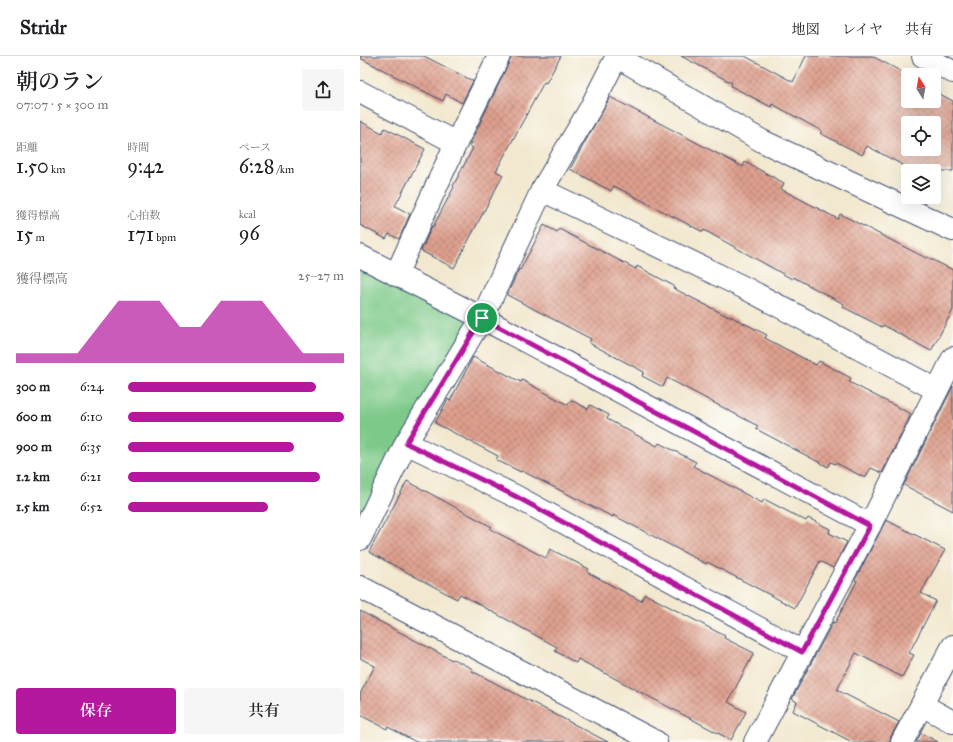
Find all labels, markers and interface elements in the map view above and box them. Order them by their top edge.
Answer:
text: Stridr [20,16,67,39]
text: 地図 [792,21,820,38]
text: レイヤ [842,21,883,38]
text: 共有 [905,21,933,38]
text: 朝のラン [16,68,104,95]
north arrow [901,68,941,108]
map controls [901,68,941,204]
button: share [302,69,344,111]
text: 07:07 · 5 × 300 m [16,97,108,113]
button: locate [901,116,941,156]
text: 距離 [16,141,38,154]
text: 時間 [127,141,149,154]
text: ペース [239,141,271,154]
text: 1.50 [16,154,49,178]
text: 9:42 [127,154,164,178]
text: 6:28 [239,154,274,178]
text: km [49,163,65,176]
text: /km [274,163,294,176]
button: layers [901,164,941,204]
text: kcal [239,208,256,221]
text: 獲得標高 [16,209,60,222]
text: 心拍数 [127,209,160,222]
text: 96 [239,221,260,245]
text: 15 [16,222,33,246]
text: 171 [127,222,154,246]
text: m [33,231,45,244]
text: bpm [154,231,176,244]
text: 25–27 m [298,268,344,284]
text: 獲得標高 [16,271,68,287]
pin [465,301,499,335]
icon: arrive [471,307,493,329]
text: 300 m [16,379,50,395]
text: 6:24 [80,379,104,395]
text: 600 m [16,409,52,425]
text: 6:10 [80,409,103,425]
text: 900 m [16,439,52,455]
text: 6:35 [80,439,101,455]
text: 1.2 km [16,469,50,485]
text: 6:21 [80,469,102,485]
text: 1.5 km [16,499,49,515]
text: 6:52 [80,499,102,515]
button: 保存 [16,688,176,734]
button: 共有 [184,688,344,734]

